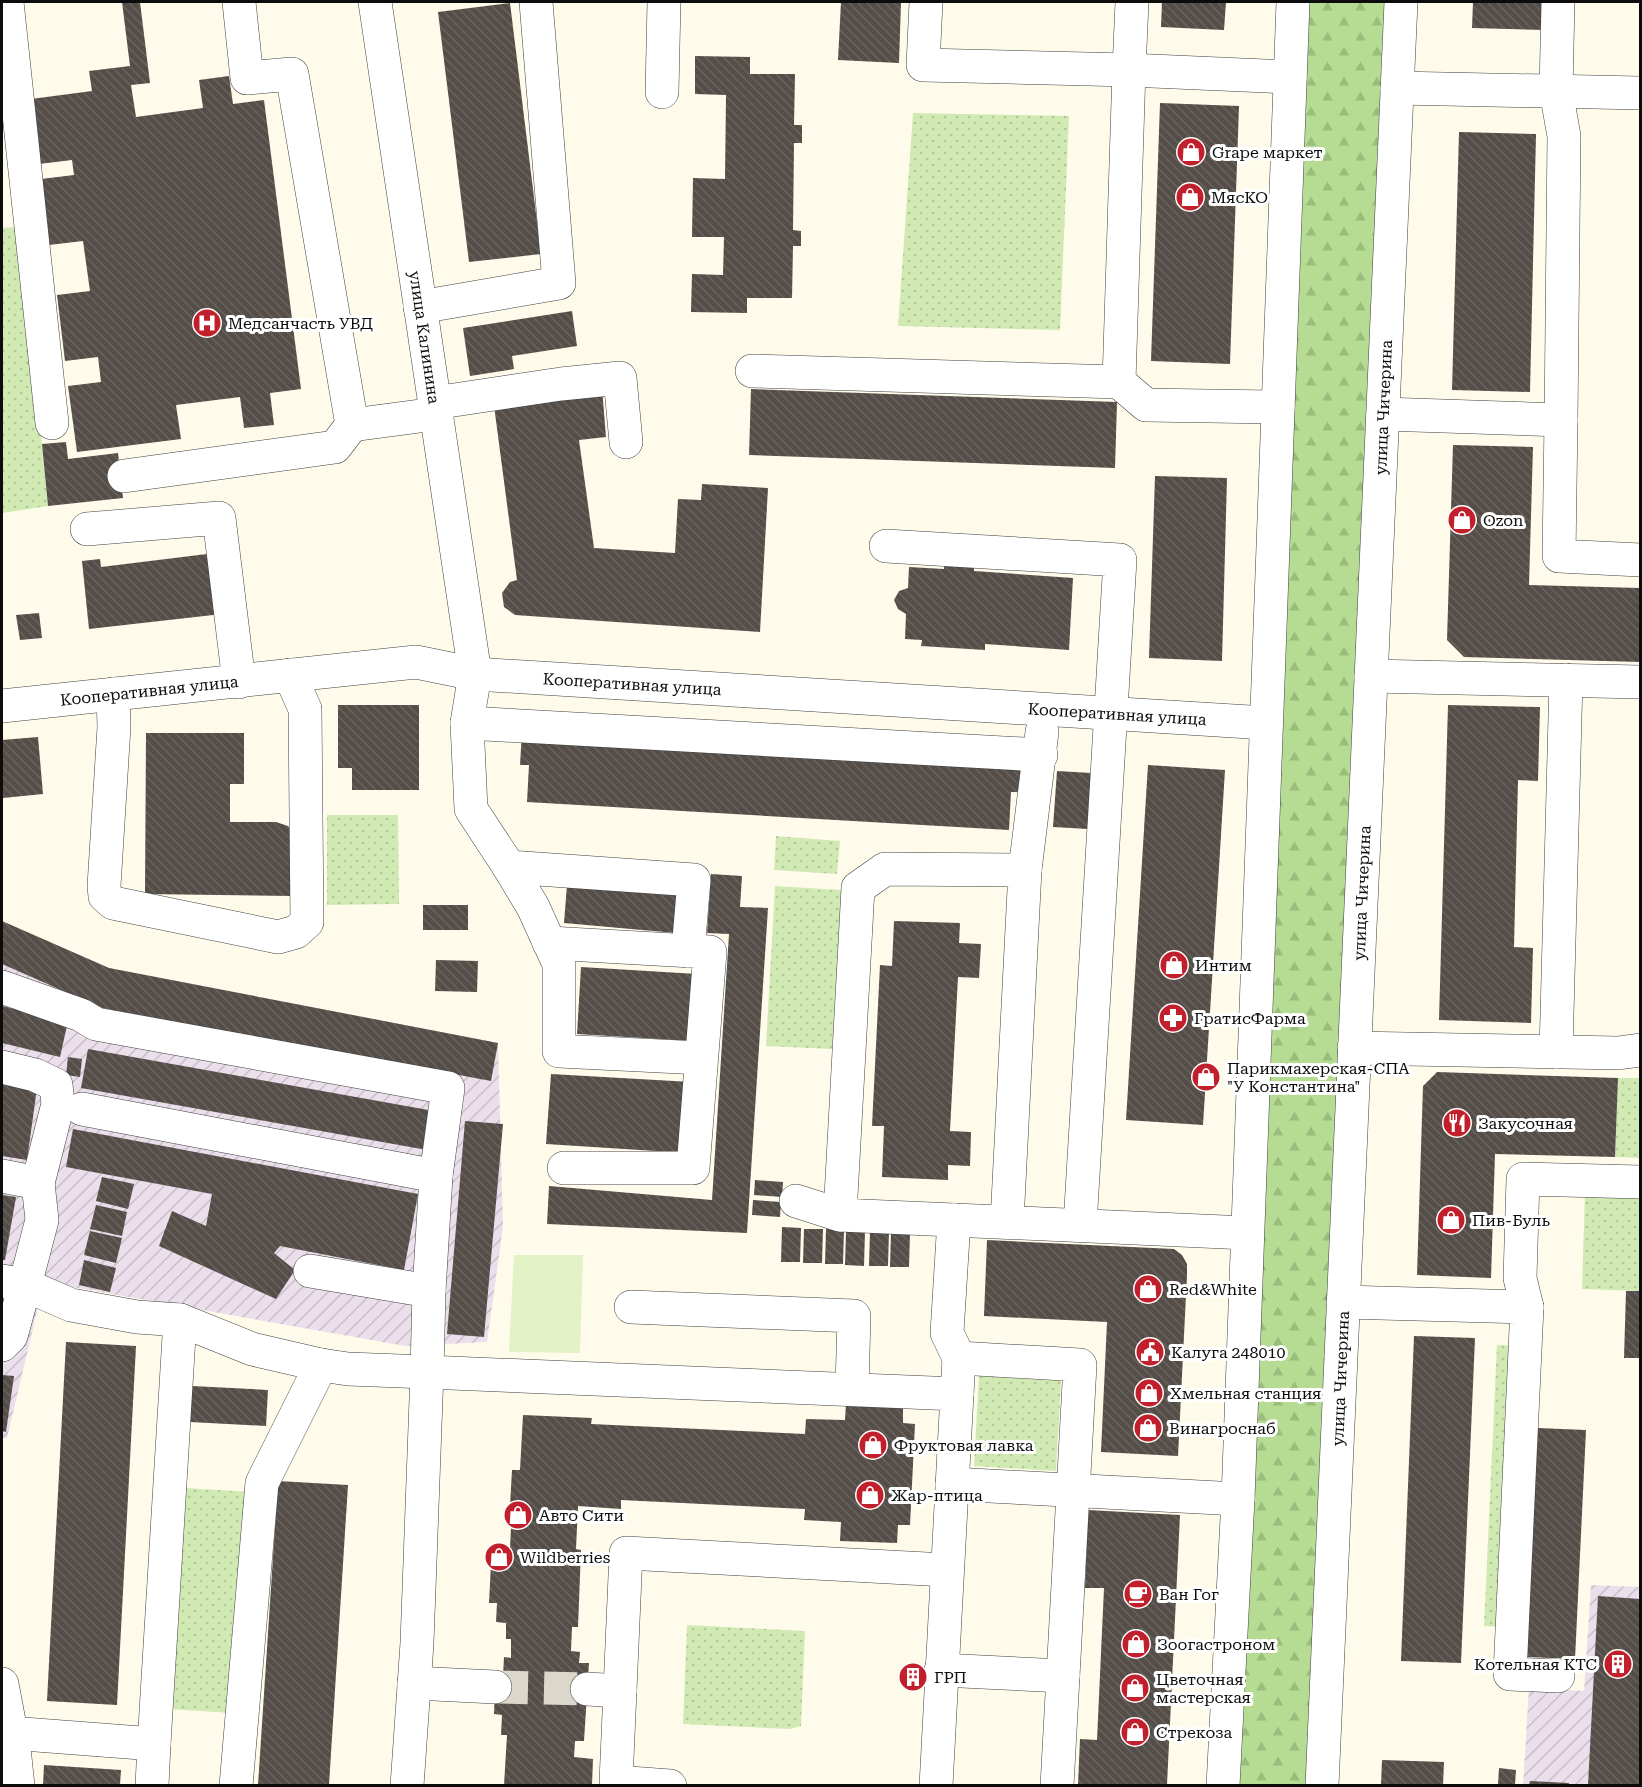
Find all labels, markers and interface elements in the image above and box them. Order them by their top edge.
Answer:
shop icon: Grape маркет [1175,136,1207,168]
place label: Grape маркет [1212,143,1323,162]
shop icon: МясКО [1174,181,1206,213]
place label: МясКО [1211,188,1268,207]
street label: улица Калинина [405,269,444,406]
hospital icon: Медсанчасть УВД [191,307,223,339]
place label: Медсанчасть УВД [228,314,373,333]
street label: улица Чичерина [1371,339,1396,475]
shop icon: Ozon [1446,504,1478,536]
place label: Ozon [1483,511,1523,530]
street label: Кооперативная улица [542,669,722,699]
street label: Кооперативная улица [59,672,240,710]
street label: Кооперативная улица [1027,699,1207,729]
street label: улица Чичерина [1350,825,1375,961]
shop icon: Интим [1158,949,1190,981]
place label: Интим [1195,956,1252,975]
pharmacy icon: ГратисФарма [1157,1002,1189,1034]
place label: ГратисФарма [1194,1009,1306,1028]
place label: Парикмахерская-СПА "У Константина" [1227,1059,1410,1096]
shop icon: Парикмахерская-СПА "У Константина" [1190,1061,1222,1093]
restaurant icon: Закусочная [1441,1107,1473,1139]
place label: Закусочная [1478,1114,1573,1133]
shop icon: Пив-Буль [1435,1204,1467,1236]
place label: Пив-Буль [1472,1211,1551,1230]
shop icon: Red&White [1132,1273,1164,1305]
place label: Red&White [1169,1280,1257,1299]
street label: улица Чичерина [1328,1310,1353,1446]
public building icon: Калуга 248010 [1134,1336,1166,1368]
place label: Калуга 248010 [1171,1343,1285,1362]
shop icon: Хмельная станция [1133,1377,1165,1409]
place label: Хмельная станция [1170,1384,1322,1403]
shop icon: Винагроснаб [1132,1412,1164,1444]
place label: Винагроснаб [1169,1419,1276,1438]
shop icon: Фруктовая лавка [857,1429,889,1461]
place label: Фруктовая лавка [894,1436,1034,1455]
shop icon: Жар-птица [854,1479,886,1511]
place label: Жар-птица [891,1486,983,1505]
shop icon: Авто Сити [502,1499,534,1531]
place label: Авто Сити [539,1506,624,1525]
shop icon: Wildberries [483,1541,515,1573]
place label: Wildberries [520,1548,611,1567]
cafe icon: Ван Гог [1122,1578,1154,1610]
place label: Ван Гог [1159,1585,1219,1604]
shop icon: Зоогастроном [1120,1628,1152,1660]
place label: Зоогастроном [1157,1635,1275,1654]
building icon: Котельная КТС [1602,1648,1634,1680]
place label: Котельная КТС [1474,1655,1597,1674]
building icon: ГРП [897,1661,929,1693]
place label: ГРП [934,1668,967,1687]
place label: Цветочная мастерская [1156,1670,1251,1707]
shop icon: Цветочная мастерская [1119,1672,1151,1704]
shop icon: Стрекоза [1119,1716,1151,1748]
place label: Стрекоза [1156,1723,1232,1742]

